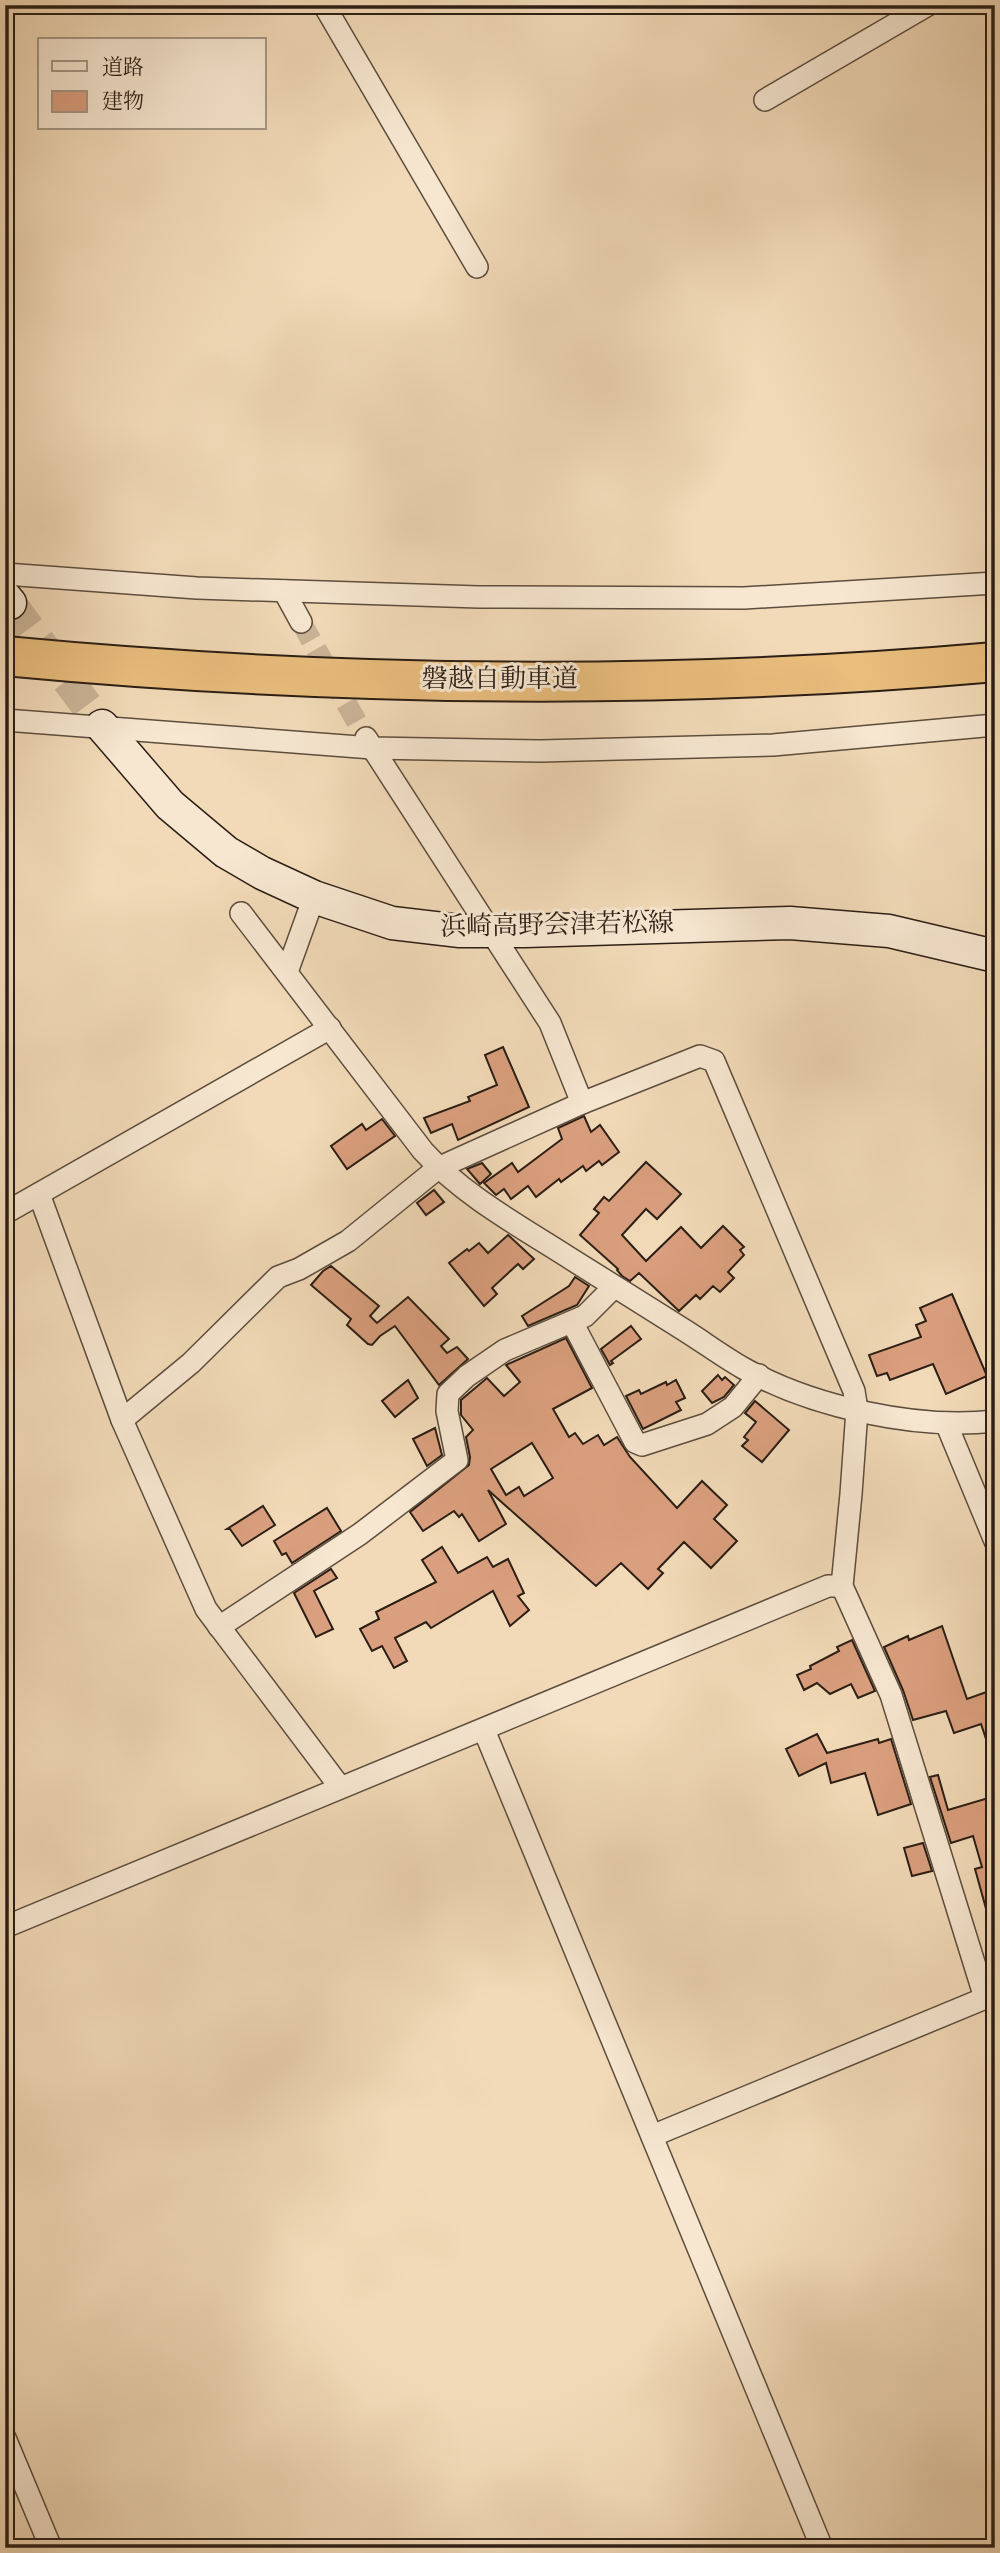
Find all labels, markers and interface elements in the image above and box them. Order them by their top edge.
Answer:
legend [38,38,266,130]
text: 道路 [102,54,144,83]
text: 建物 [102,88,144,117]
street label: 磐越自動車道 [422,662,578,698]
street label: 浜崎高野会津若松線 [440,906,674,946]

